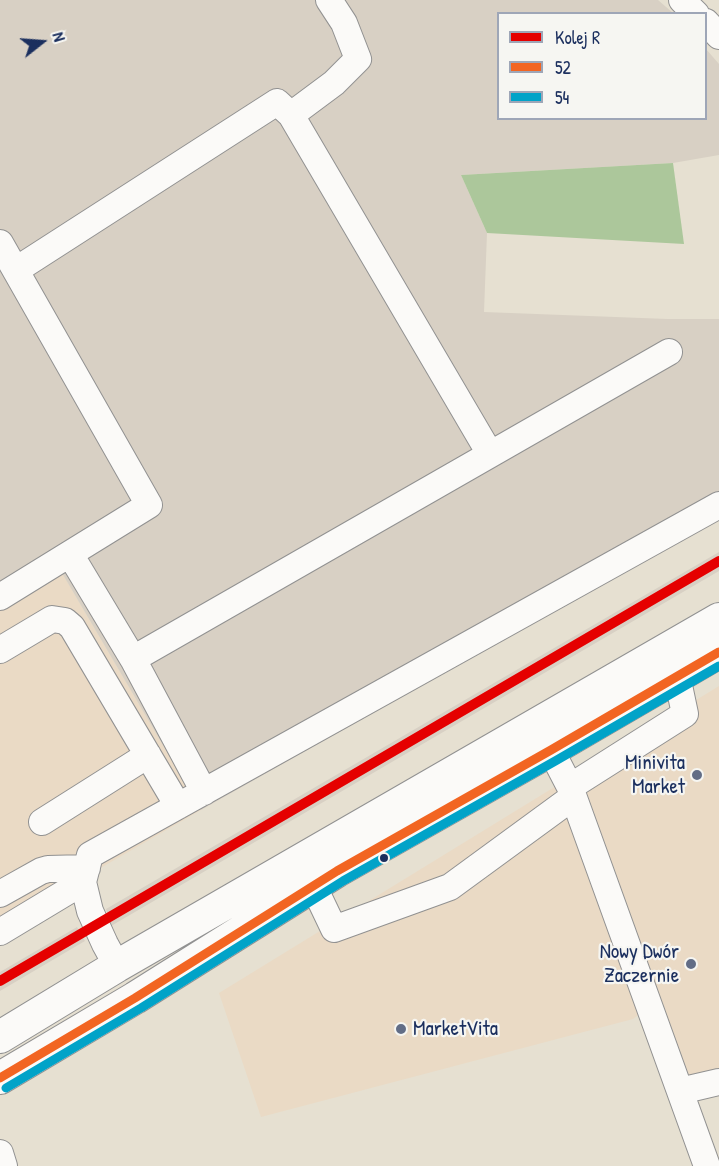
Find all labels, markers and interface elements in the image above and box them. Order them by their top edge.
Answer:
north arrow [12,12,72,72]
legend [497,12,707,120]
text: Kolej R [555,25,600,50]
text: N [47,29,71,44]
text: 52 [555,55,571,80]
text: 54 [555,85,569,110]
place label: Minivita Market [625,750,685,800]
marker: Minivita Market [690,768,704,782]
unlabelled marker [378,852,390,864]
place label: Nowy Dwór Zaczernie [600,939,679,989]
marker: Nowy Dwór Zaczernie [684,957,698,971]
place label: MarketVita [413,1016,498,1042]
marker: MarketVita [394,1022,408,1036]

